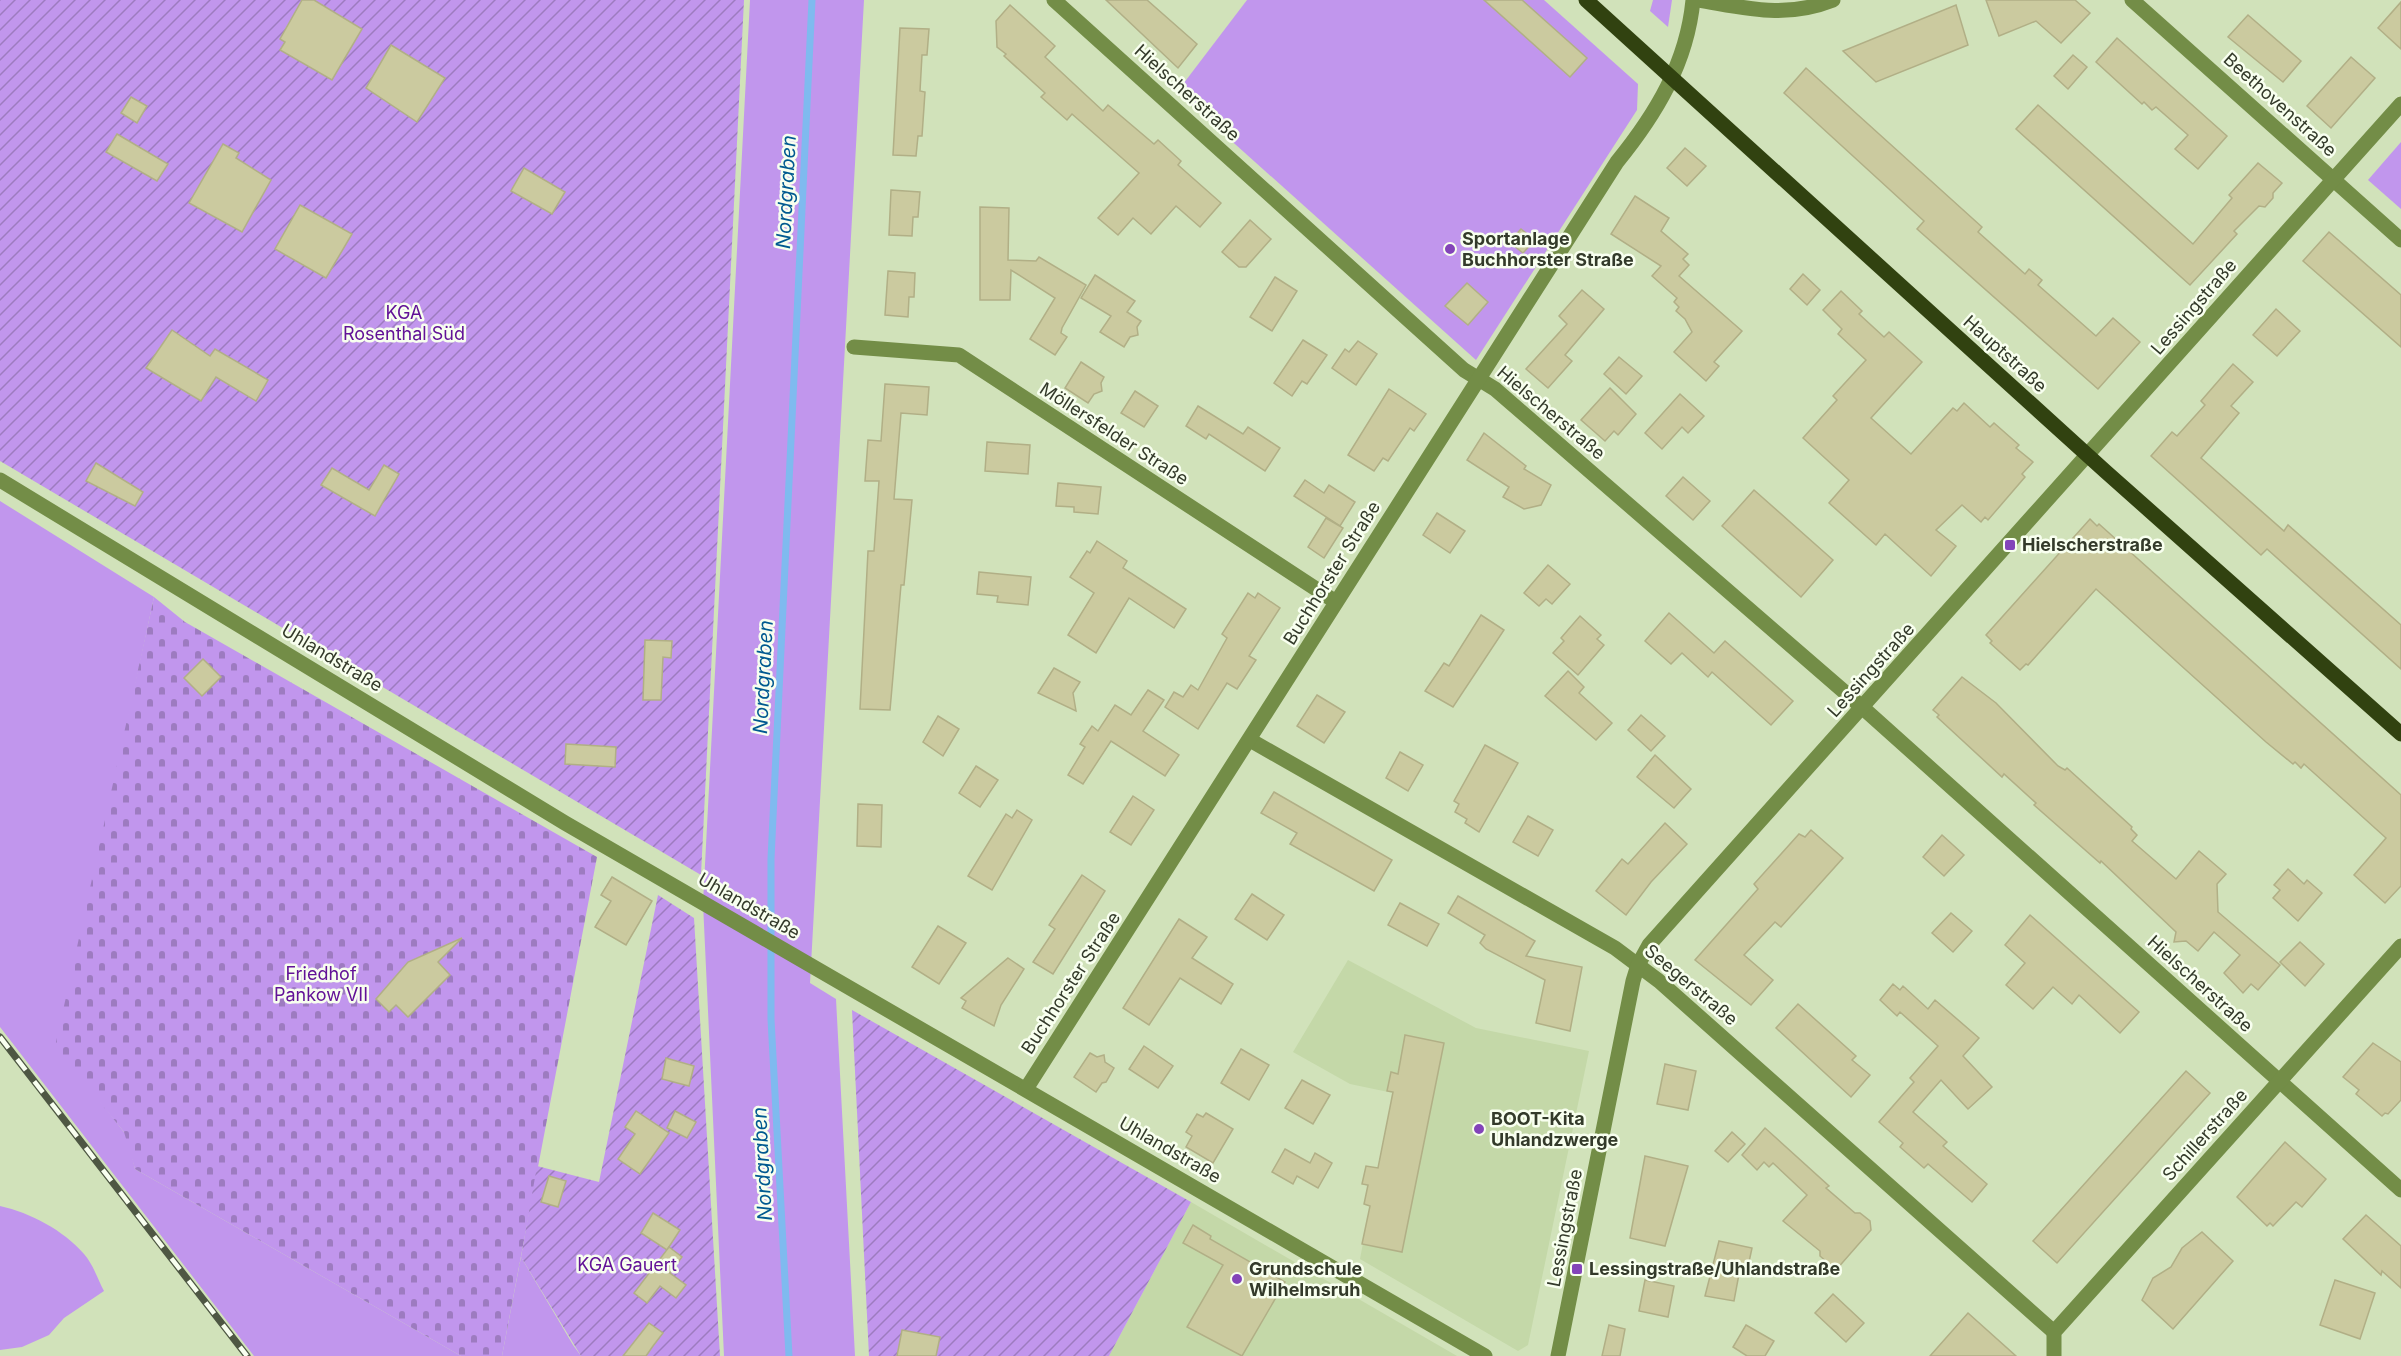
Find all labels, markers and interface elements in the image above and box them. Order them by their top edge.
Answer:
street label: Hielscherstraße [1130,40,1244,145]
street label: Beethovenstraße [2220,48,2341,161]
water label: Nordgraben [771,135,801,249]
place label: Sportanlage Buchhorster Straße [1462,228,1634,270]
marker: Sportanlage Buchhorster Straße [1443,242,1457,256]
street label: Lessingstraße [2146,255,2241,359]
park label: KGA Rosenthal Süd [343,302,465,344]
street label: Hauptstraße [1959,311,2051,396]
street label: Hielscherstraße [1493,361,1609,464]
street label: Möllersfelder Straße [1036,378,1192,489]
street label: Buchhorster Straße [1279,497,1384,648]
place label: Hielscherstraße [2022,534,2163,555]
marker: Hielscherstraße [2003,538,2017,552]
street label: Lessingstraße [1823,618,1918,721]
street label: Uhlandstraße [278,619,387,696]
water label: Nordgraben [748,620,778,734]
street label: Uhlandstraße [695,868,804,943]
street label: Buchhorster Straße [1017,908,1124,1058]
street label: Hielscherstraße [2143,931,2257,1036]
street label: Seegerstraße [1641,940,1742,1030]
park label: Friedhof Pankow VII [274,963,368,1005]
street label: Schillerstraße [2158,1084,2251,1185]
water label: Nordgraben [747,1107,777,1221]
place label: BOOT-Kita Uhlandzwerge [1491,1108,1619,1150]
street label: Uhlandstraße [1116,1112,1225,1187]
marker: BOOT-Kita Uhlandzwerge [1472,1122,1486,1136]
street label: Lessingstraße [1543,1167,1586,1289]
park label: KGA Gauert [577,1254,677,1275]
place label: Grundschule Wilhelmsruh [1249,1258,1363,1300]
place label: Lessingstraße/Uhlandstraße [1589,1258,1841,1279]
marker: Lessingstraße/Uhlandstraße [1570,1262,1584,1276]
marker: Grundschule Wilhelmsruh [1230,1272,1244,1286]

